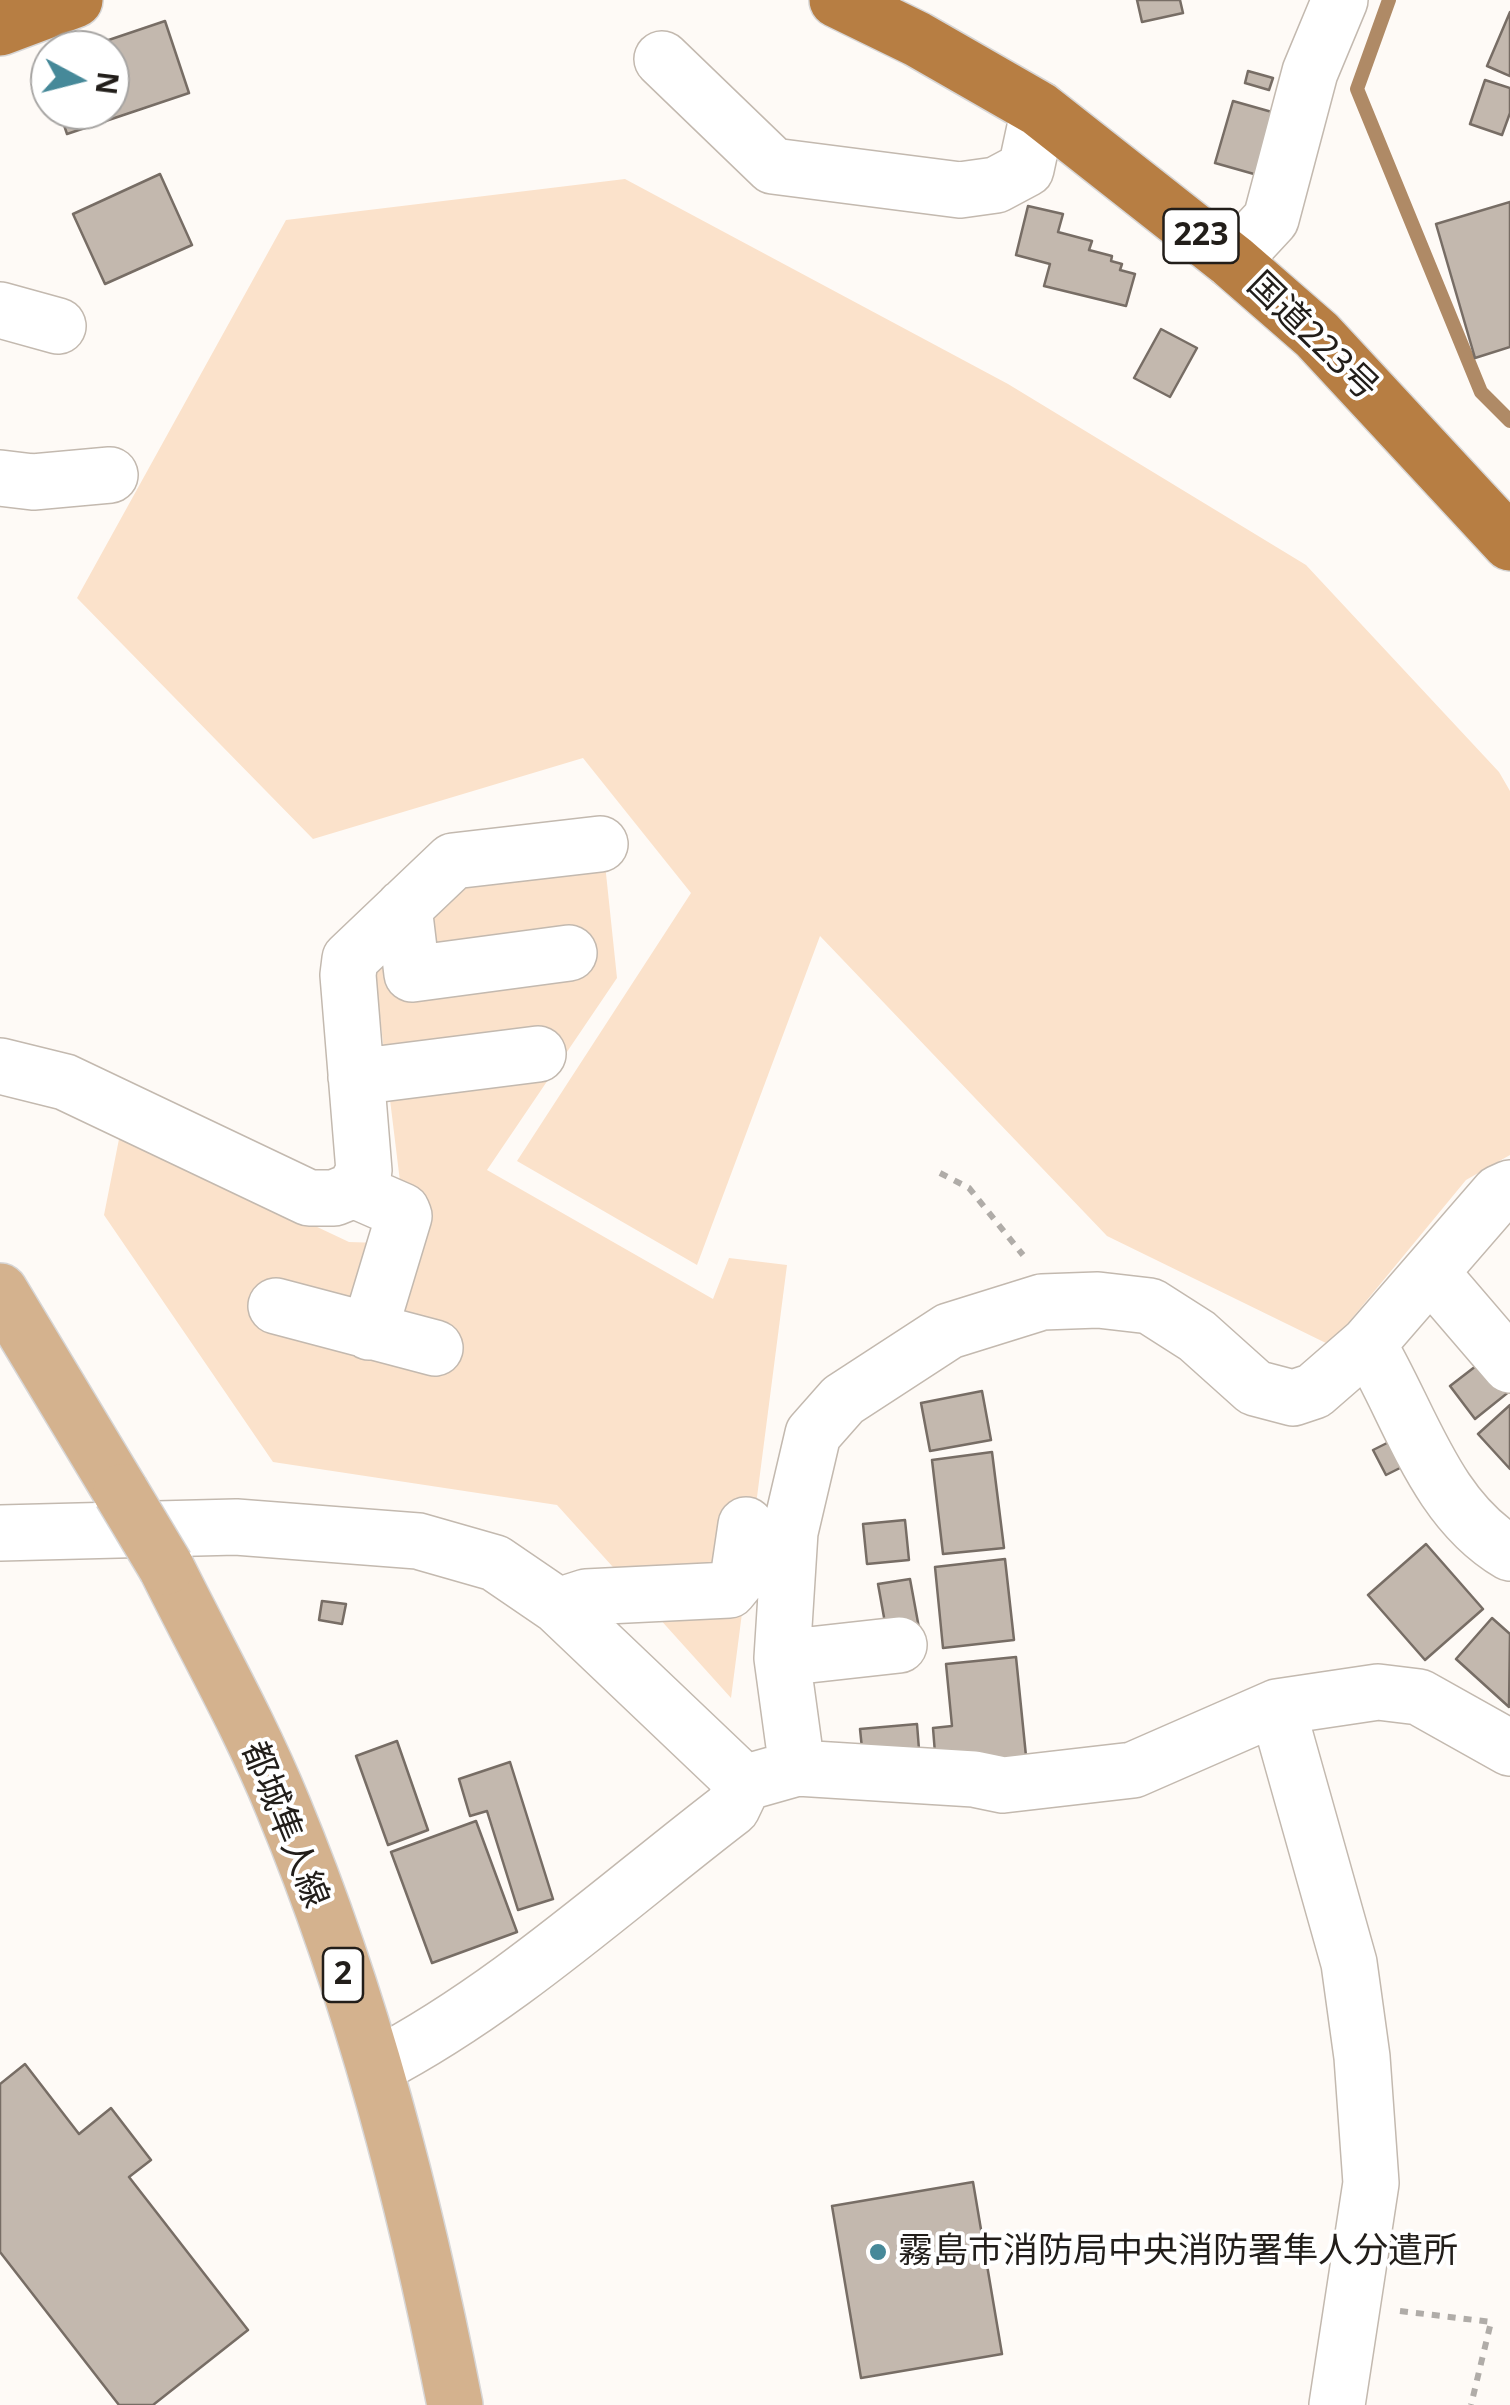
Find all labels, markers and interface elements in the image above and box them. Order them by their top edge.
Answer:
north arrow [30,30,130,130]
text: N [88,70,128,97]
road number: 223 [1164,209,1238,263]
street label: 国道223号 [1238,265,1386,409]
street label: 都城隼人線 [232,1736,336,1914]
road number: 2 [323,1948,363,2002]
place label: 霧島市消防局中央消防署隼人分遣所 [898,2231,1458,2273]
marker: 霧島市消防局中央消防署隼人分遣所 [867,2241,889,2263]

